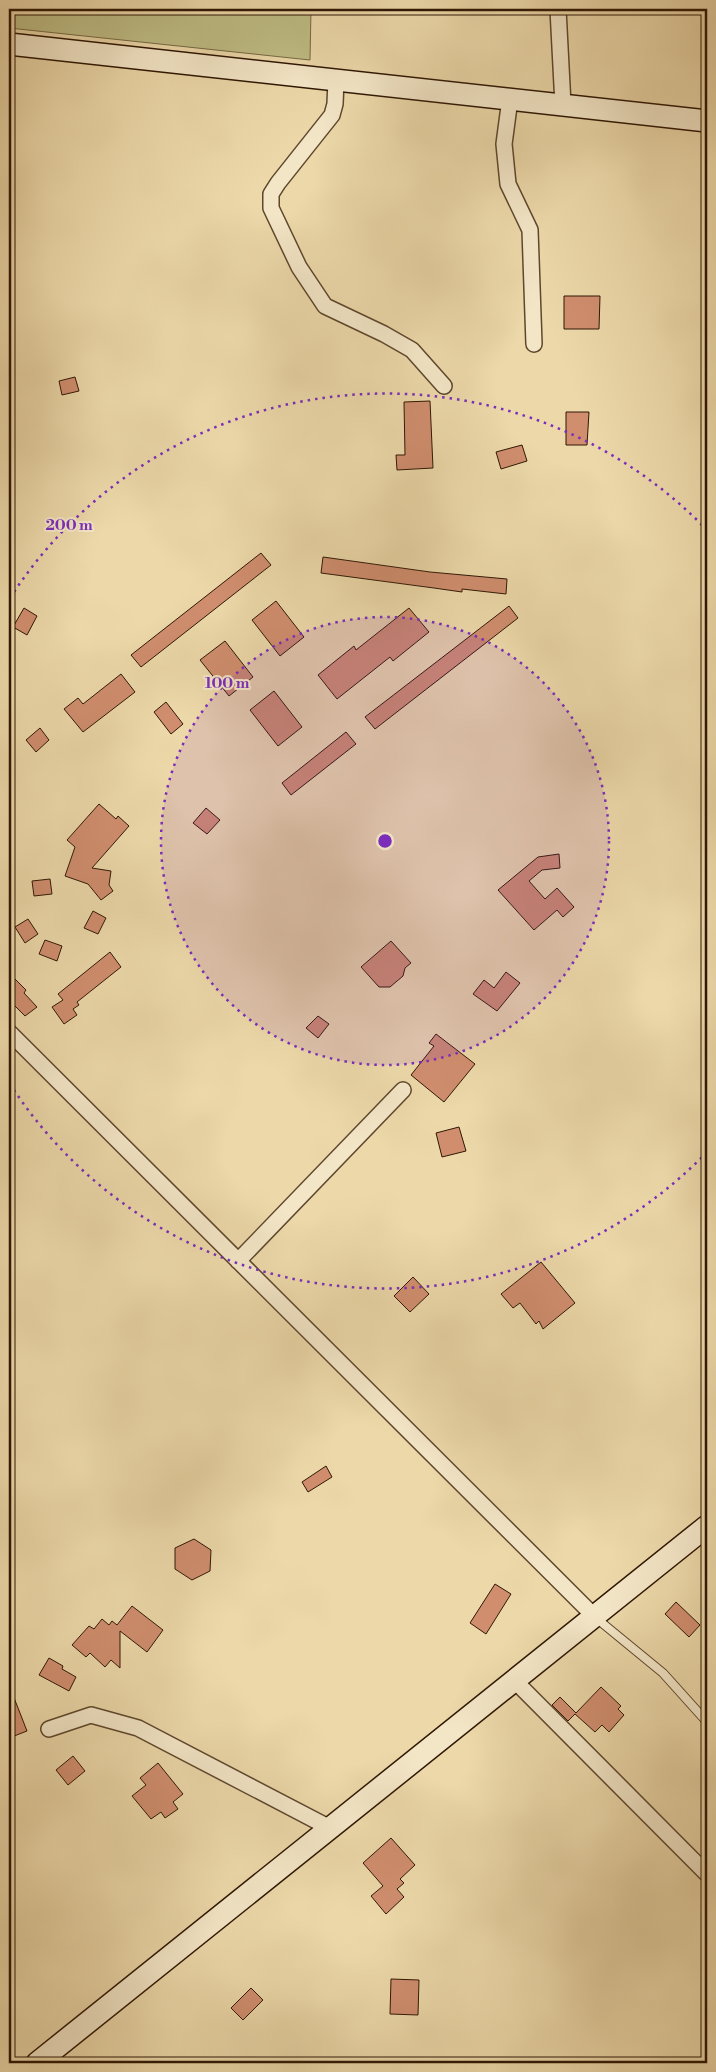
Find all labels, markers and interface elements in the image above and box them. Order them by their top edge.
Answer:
text: 200 m [45,516,93,535]
text: 100 m [205,674,250,693]
centre of rings [376,832,394,850]

